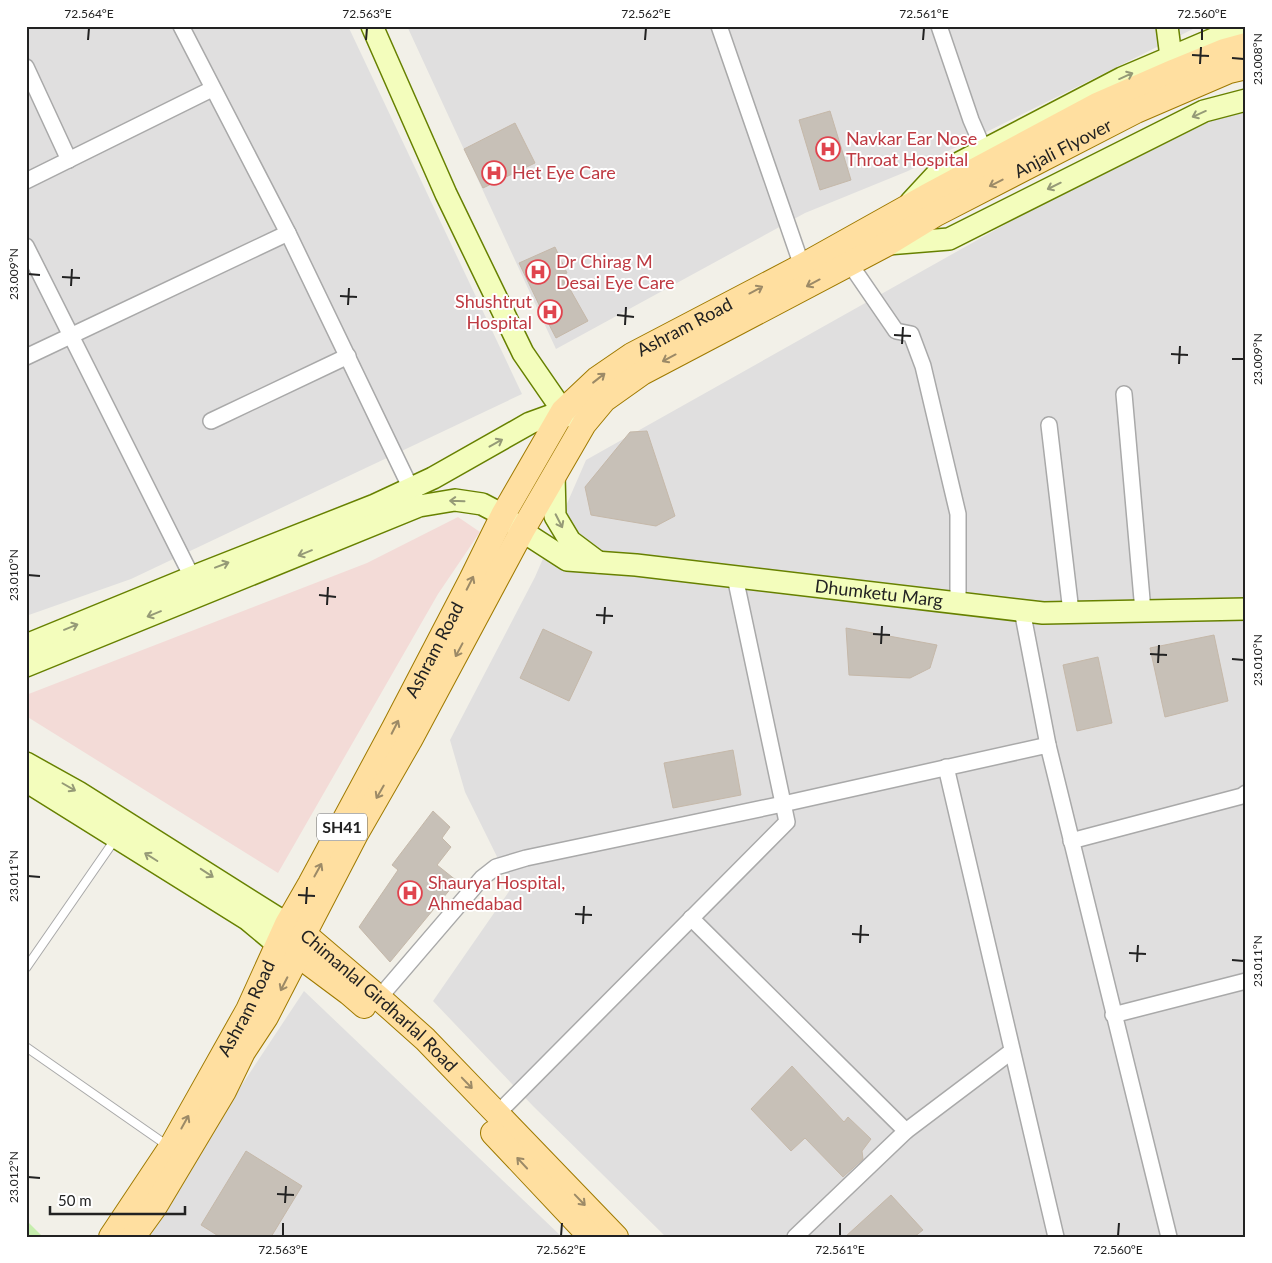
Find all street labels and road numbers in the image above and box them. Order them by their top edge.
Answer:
street label: Anjali Flyover [1010,113,1116,182]
street label: Ashram Road [633,292,736,361]
street label: Dhumketu Marg [814,574,944,611]
street label: Ashram Road [400,598,468,701]
road number: SH41 [317,814,367,840]
street label: Chimanlal Girdharlal Road [296,924,463,1076]
street label: Ashram Road [212,957,279,1060]

